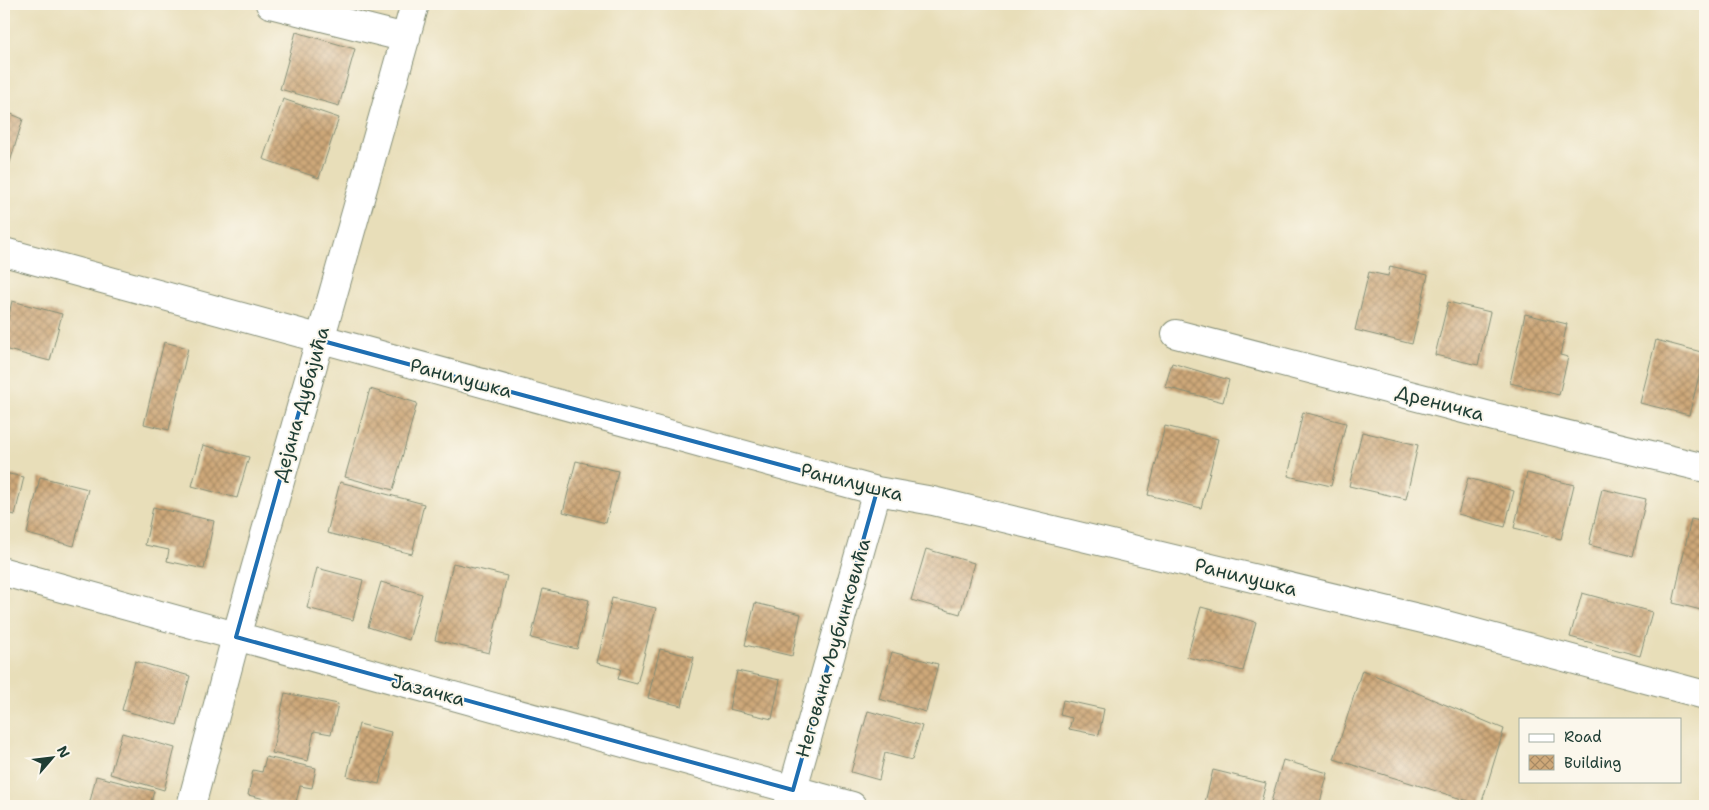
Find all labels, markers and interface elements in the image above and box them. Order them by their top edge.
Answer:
street label: Дејана Дубајића [267,324,335,484]
street label: Ранилушка [407,352,515,404]
street label: Дреничка [1393,379,1487,427]
street label: Ранилушка [798,457,906,507]
street label: Негована Љубинковића [790,535,876,761]
street label: Ранилушка [1192,552,1300,602]
street label: Јазачка [388,668,468,712]
legend [1519,718,1682,782]
text: Road [1564,727,1602,747]
north arrow [28,732,78,782]
text: N [53,743,74,761]
text: Building [1564,753,1621,773]

